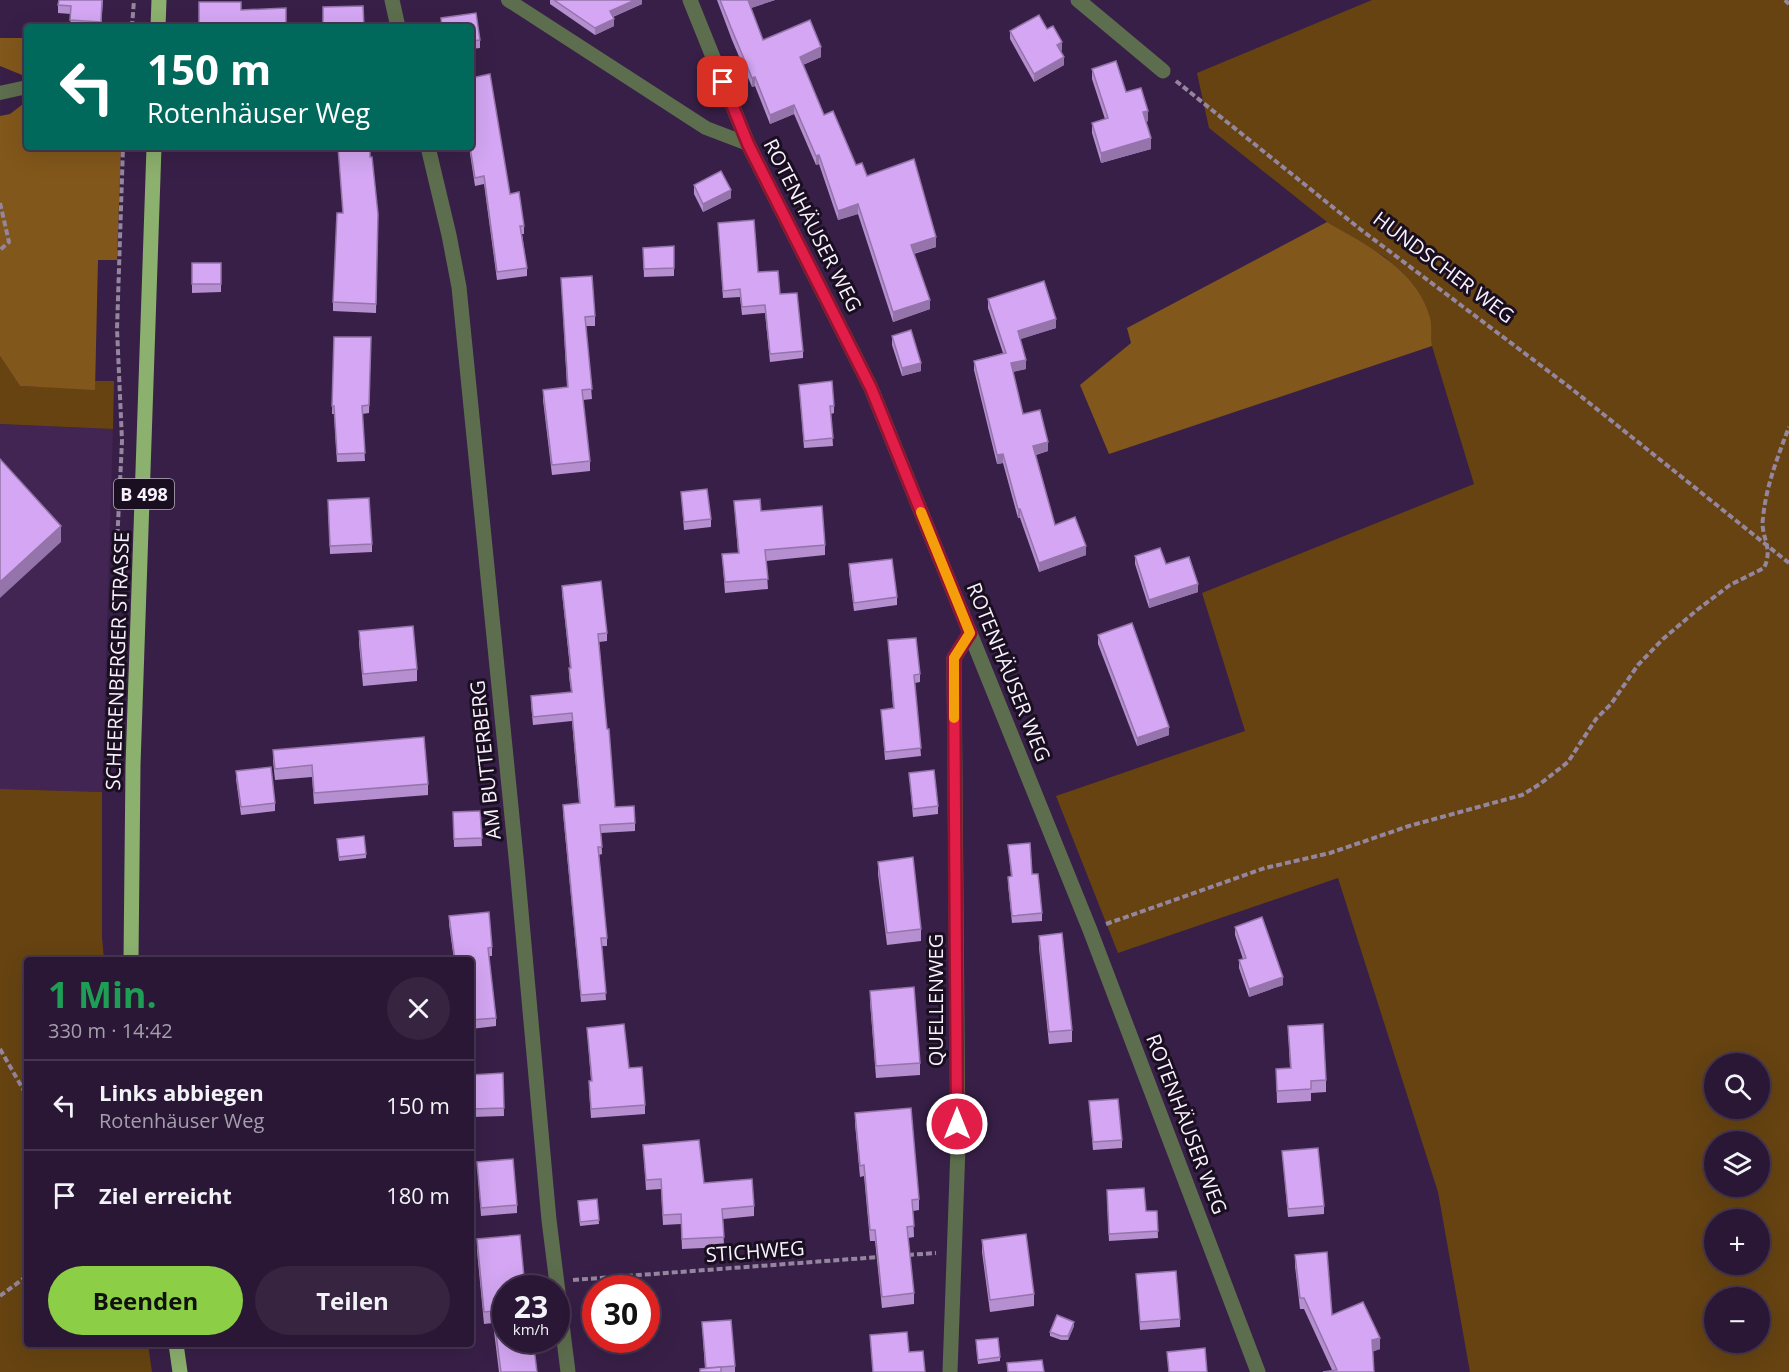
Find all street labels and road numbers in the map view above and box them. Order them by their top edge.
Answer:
street label: ROTENHÄUSER WEG [758,134,868,316]
street label: HUNDSCHER WEG [1368,205,1520,329]
road number: B 498 [114,479,174,509]
street label: SCHEERENBERGER STRASSE [99,531,135,791]
street label: ROTENHÄUSER WEG [961,578,1057,766]
street label: AM BUTTERBERG [463,679,507,841]
street label: QUELLENWEG [922,934,949,1066]
street label: ROTENHÄUSER WEG [1140,1030,1234,1218]
street label: STICHWEG [705,1234,805,1268]

